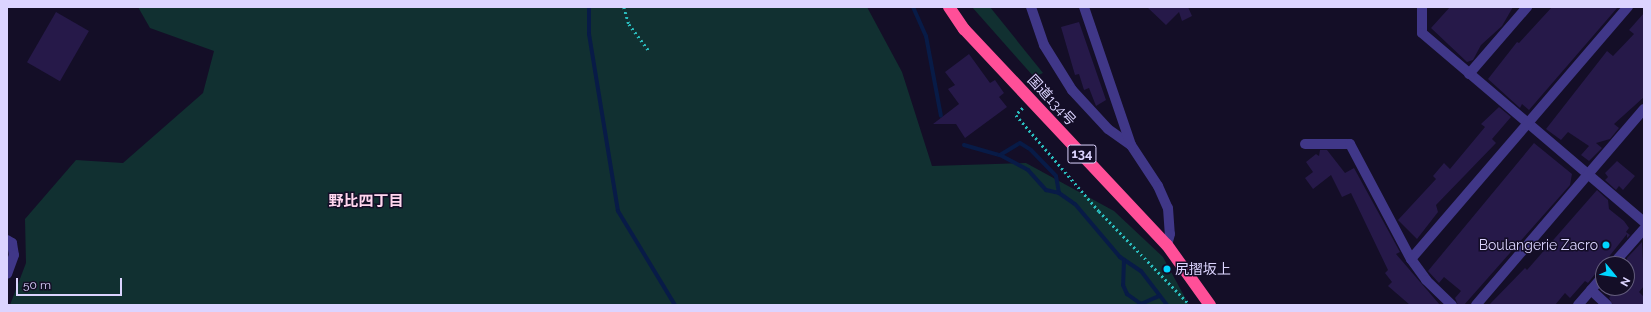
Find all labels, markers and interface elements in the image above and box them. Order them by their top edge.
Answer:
street label: 国道134号 [1024,71,1080,129]
road number: 134 [1067,143,1097,165]
district label: 野比四丁目 [329,193,403,211]
place label: Boulangerie Zacro [1479,237,1598,253]
marker: Boulangerie Zacro [1601,240,1611,250]
north arrow [1595,256,1635,296]
place label: 尻摺坂上 [1175,261,1231,277]
marker: 尻摺坂上 [1162,264,1172,274]
scale bar [18,270,124,296]
text: N [1617,275,1633,288]
text: 50 m [23,278,51,292]

